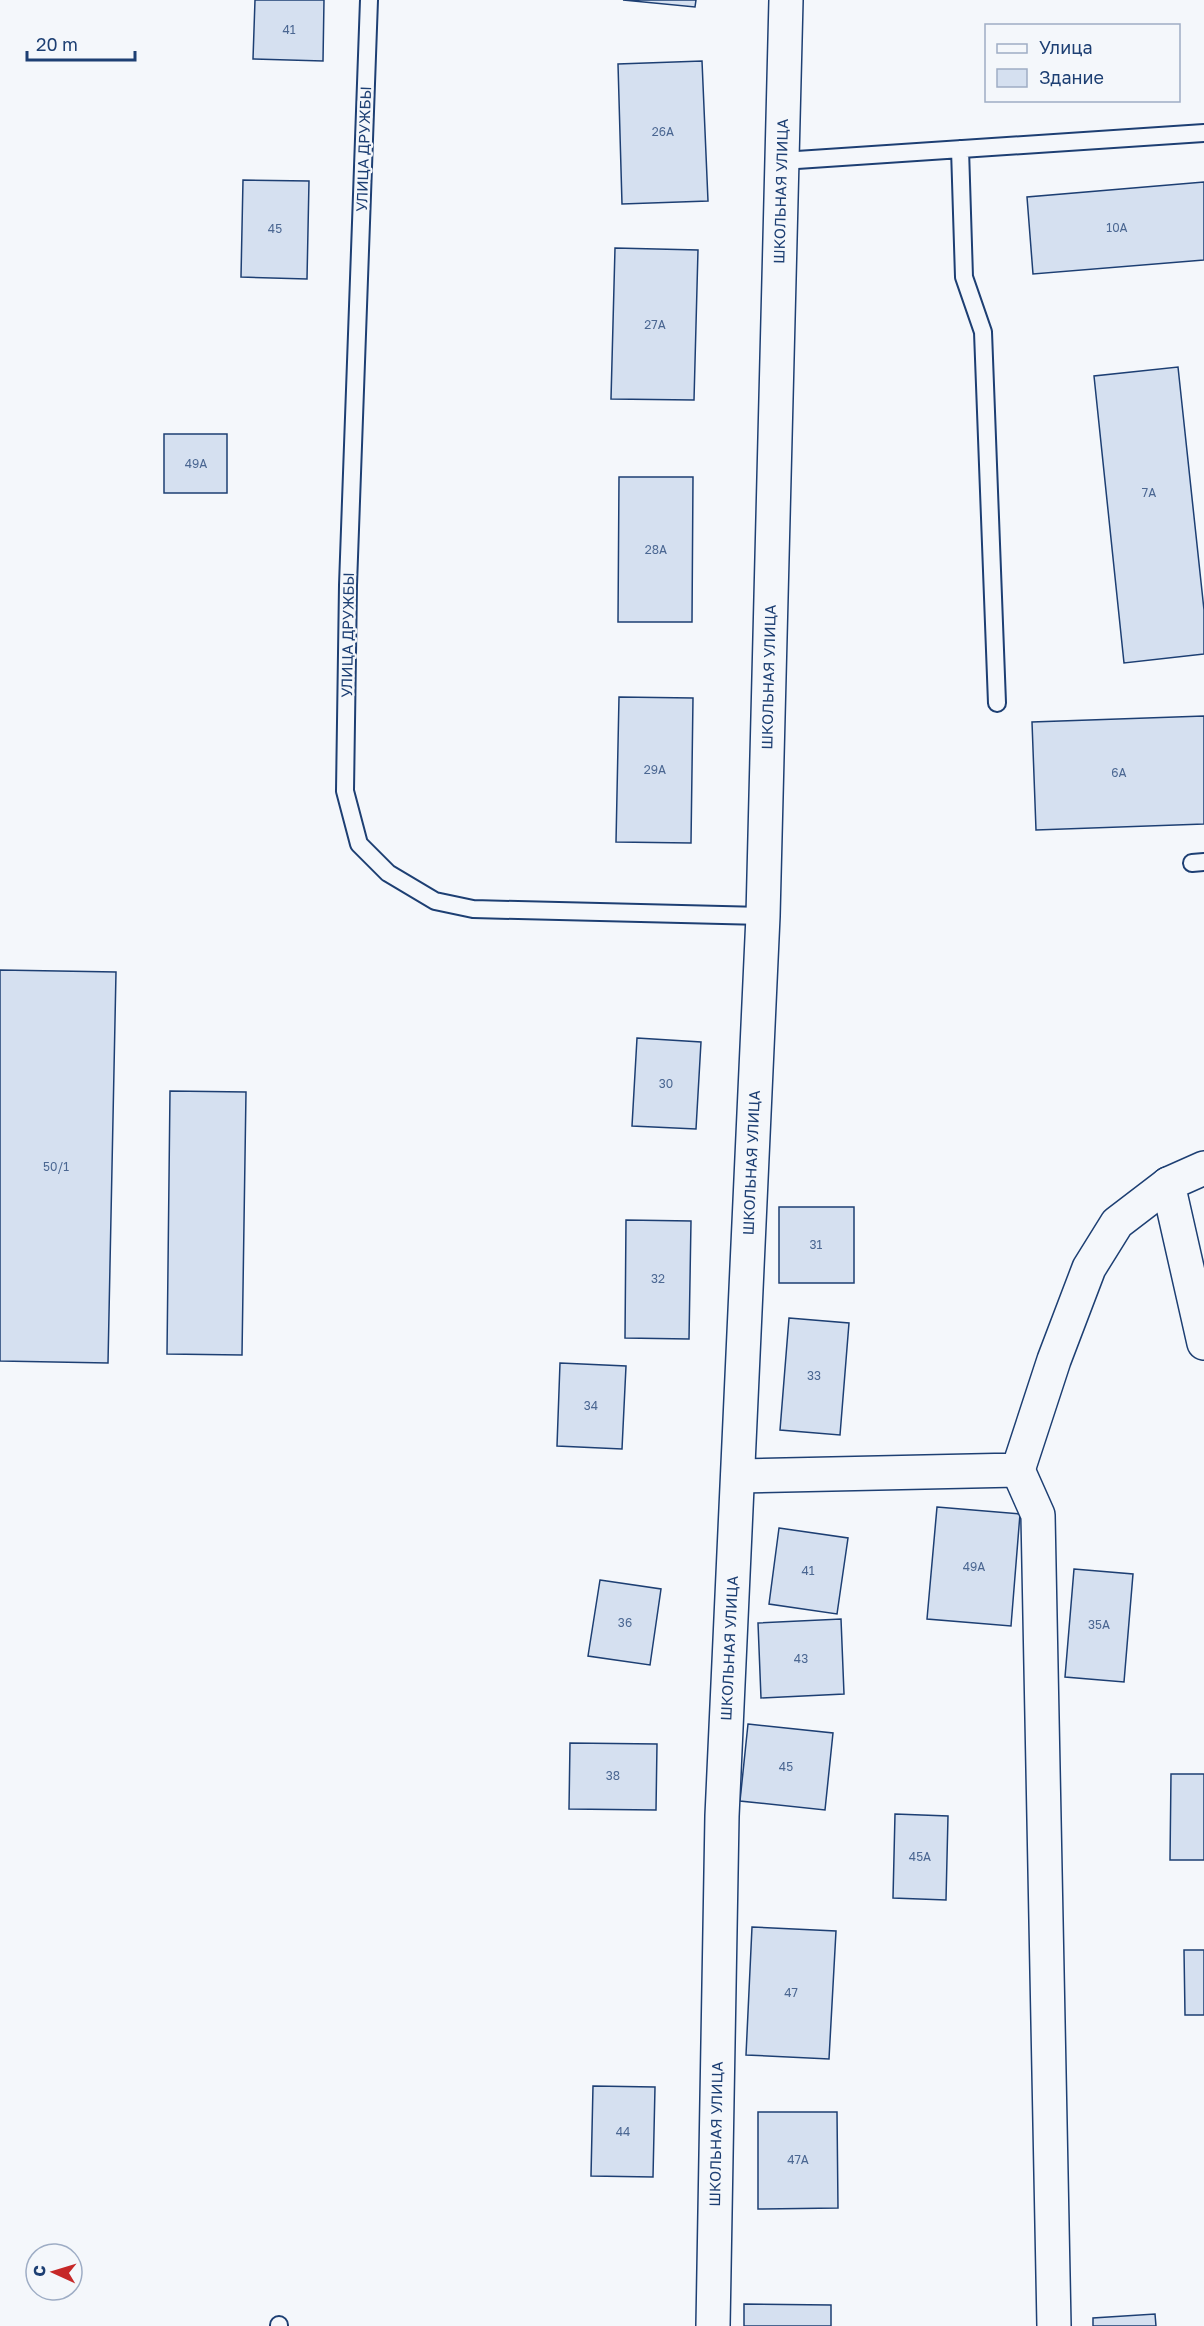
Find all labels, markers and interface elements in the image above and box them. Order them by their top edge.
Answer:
house number: 41 [282,22,296,37]
scale bar [27,24,135,62]
legend [985,24,1180,102]
text: 20 m [36,33,78,55]
text: Улица [1039,36,1093,58]
text: Здание [1039,66,1104,88]
street label: УЛИЦА ДРУЖБЫ [352,86,374,212]
street label: ШКОЛЬНАЯ УЛИЦА [769,118,791,264]
house number: 26А [652,124,674,139]
house number: 10А [1106,220,1128,235]
house number: 45 [268,221,282,236]
house number: 27А [644,317,666,332]
house number: 49А [185,456,207,471]
house number: 7А [1142,485,1156,500]
house number: 28А [645,542,667,557]
street label: УЛИЦА ДРУЖБЫ [337,572,357,698]
street label: ШКОЛЬНАЯ УЛИЦА [757,604,779,750]
house number: 29А [644,762,666,777]
house number: 6А [1111,765,1127,780]
house number: 30 [659,1076,673,1091]
street label: ШКОЛЬНАЯ УЛИЦА [738,1090,763,1236]
house number: 50/1 [43,1159,69,1174]
house number: 31 [810,1237,823,1252]
house number: 32 [651,1271,665,1286]
house number: 33 [807,1368,821,1383]
house number: 34 [584,1398,598,1413]
house number: 49А [963,1559,985,1574]
house number: 41 [801,1563,815,1578]
street label: ШКОЛЬНАЯ УЛИЦА [716,1575,741,1721]
house number: 36 [618,1615,632,1630]
house number: 35А [1088,1617,1110,1632]
house number: 43 [794,1651,808,1666]
house number: 45 [779,1759,793,1774]
house number: 38 [606,1768,620,1783]
house number: 45А [909,1849,931,1864]
house number: 47 [784,1985,798,2000]
street label: ШКОЛЬНАЯ УЛИЦА [705,2061,726,2207]
house number: 44 [616,2124,630,2139]
house number: 47А [787,2152,809,2167]
north arrow [24,2242,84,2302]
text: С [29,2265,49,2277]

